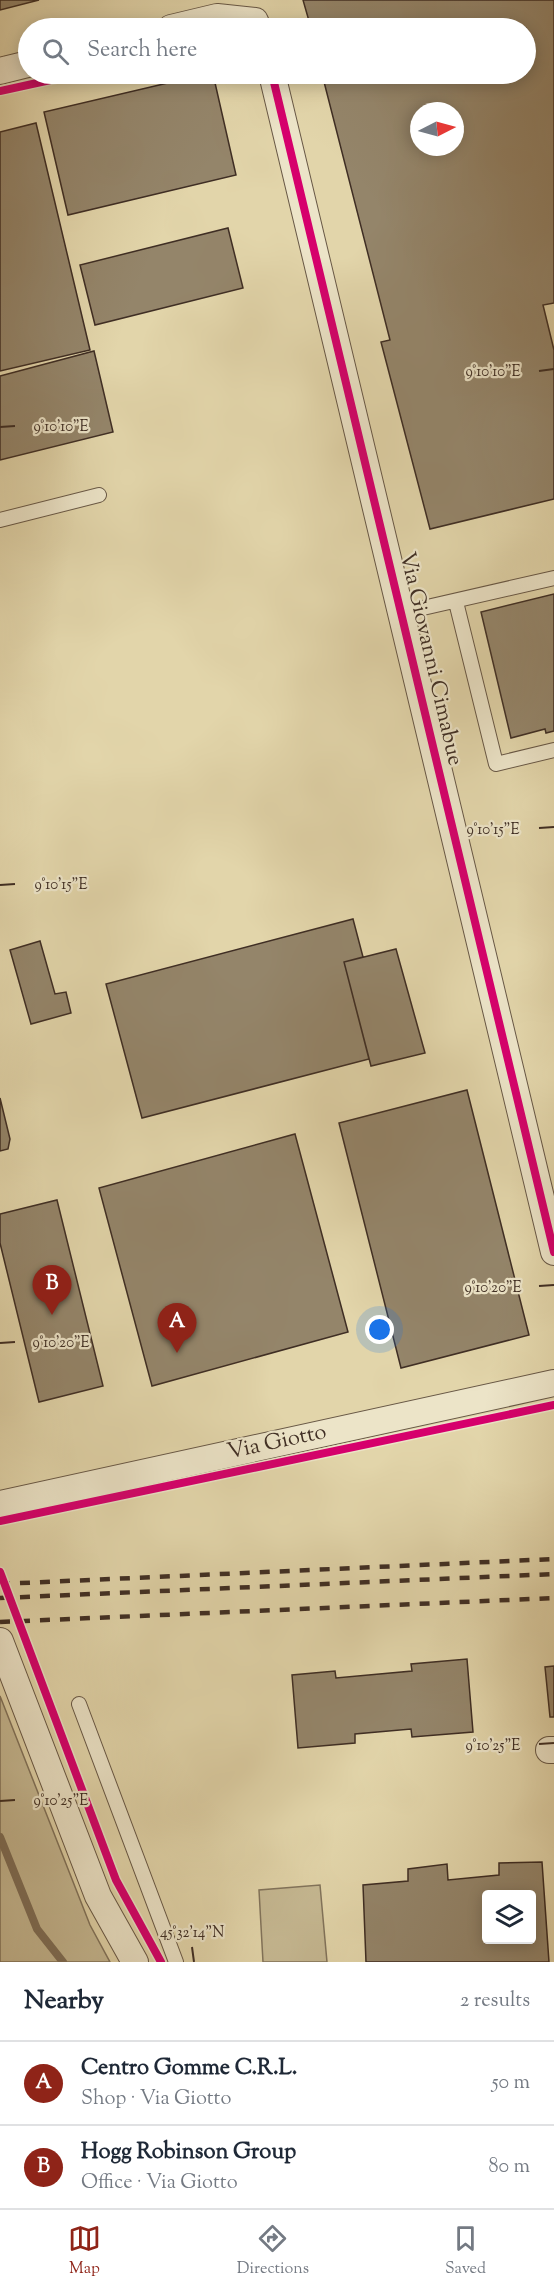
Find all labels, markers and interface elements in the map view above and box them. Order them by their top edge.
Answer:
search box [18,18,536,84]
icon: search [39,35,72,68]
text: Search here [87,35,197,67]
north arrow [410,102,464,156]
text: 9°10'10"E [465,362,521,383]
text: 9°10'10"E [33,417,89,438]
street label: Via Giovanni Cimabue [390,549,470,769]
text: 9°10'15"E [466,820,520,841]
text: 9°10'15"E [34,875,88,896]
pin: B [32,1266,72,1315]
text: 9°10'20"E [464,1278,522,1299]
pin: A [158,1304,196,1353]
your location [365,1315,394,1344]
text: 9°10'20"E [32,1333,90,1354]
street label: Via Giotto [224,1417,330,1469]
text: 9°10'25"E [466,1736,520,1757]
text: 9°10'25"E [34,1791,88,1812]
map controls [482,1890,536,1944]
button: layers [482,1890,536,1944]
text: 45°32'14"N [160,1923,224,1944]
text: Nearby [24,1983,104,2020]
text: 2 results [460,1987,530,2016]
text: Centro Gomme C.R.L. [81,2053,297,2085]
text: A [35,2069,52,2098]
text: 50 m [492,2069,530,2098]
text: Shop · Via Giotto [81,2085,231,2114]
text: Hogg Robinson Group [81,2137,296,2169]
text: B [37,2153,50,2182]
text: 80 m [489,2153,530,2182]
text: Office · Via Giotto [81,2169,238,2198]
tab: Map [68,2222,101,2281]
tab: Directions [237,2222,309,2281]
tab: Saved [445,2222,486,2281]

